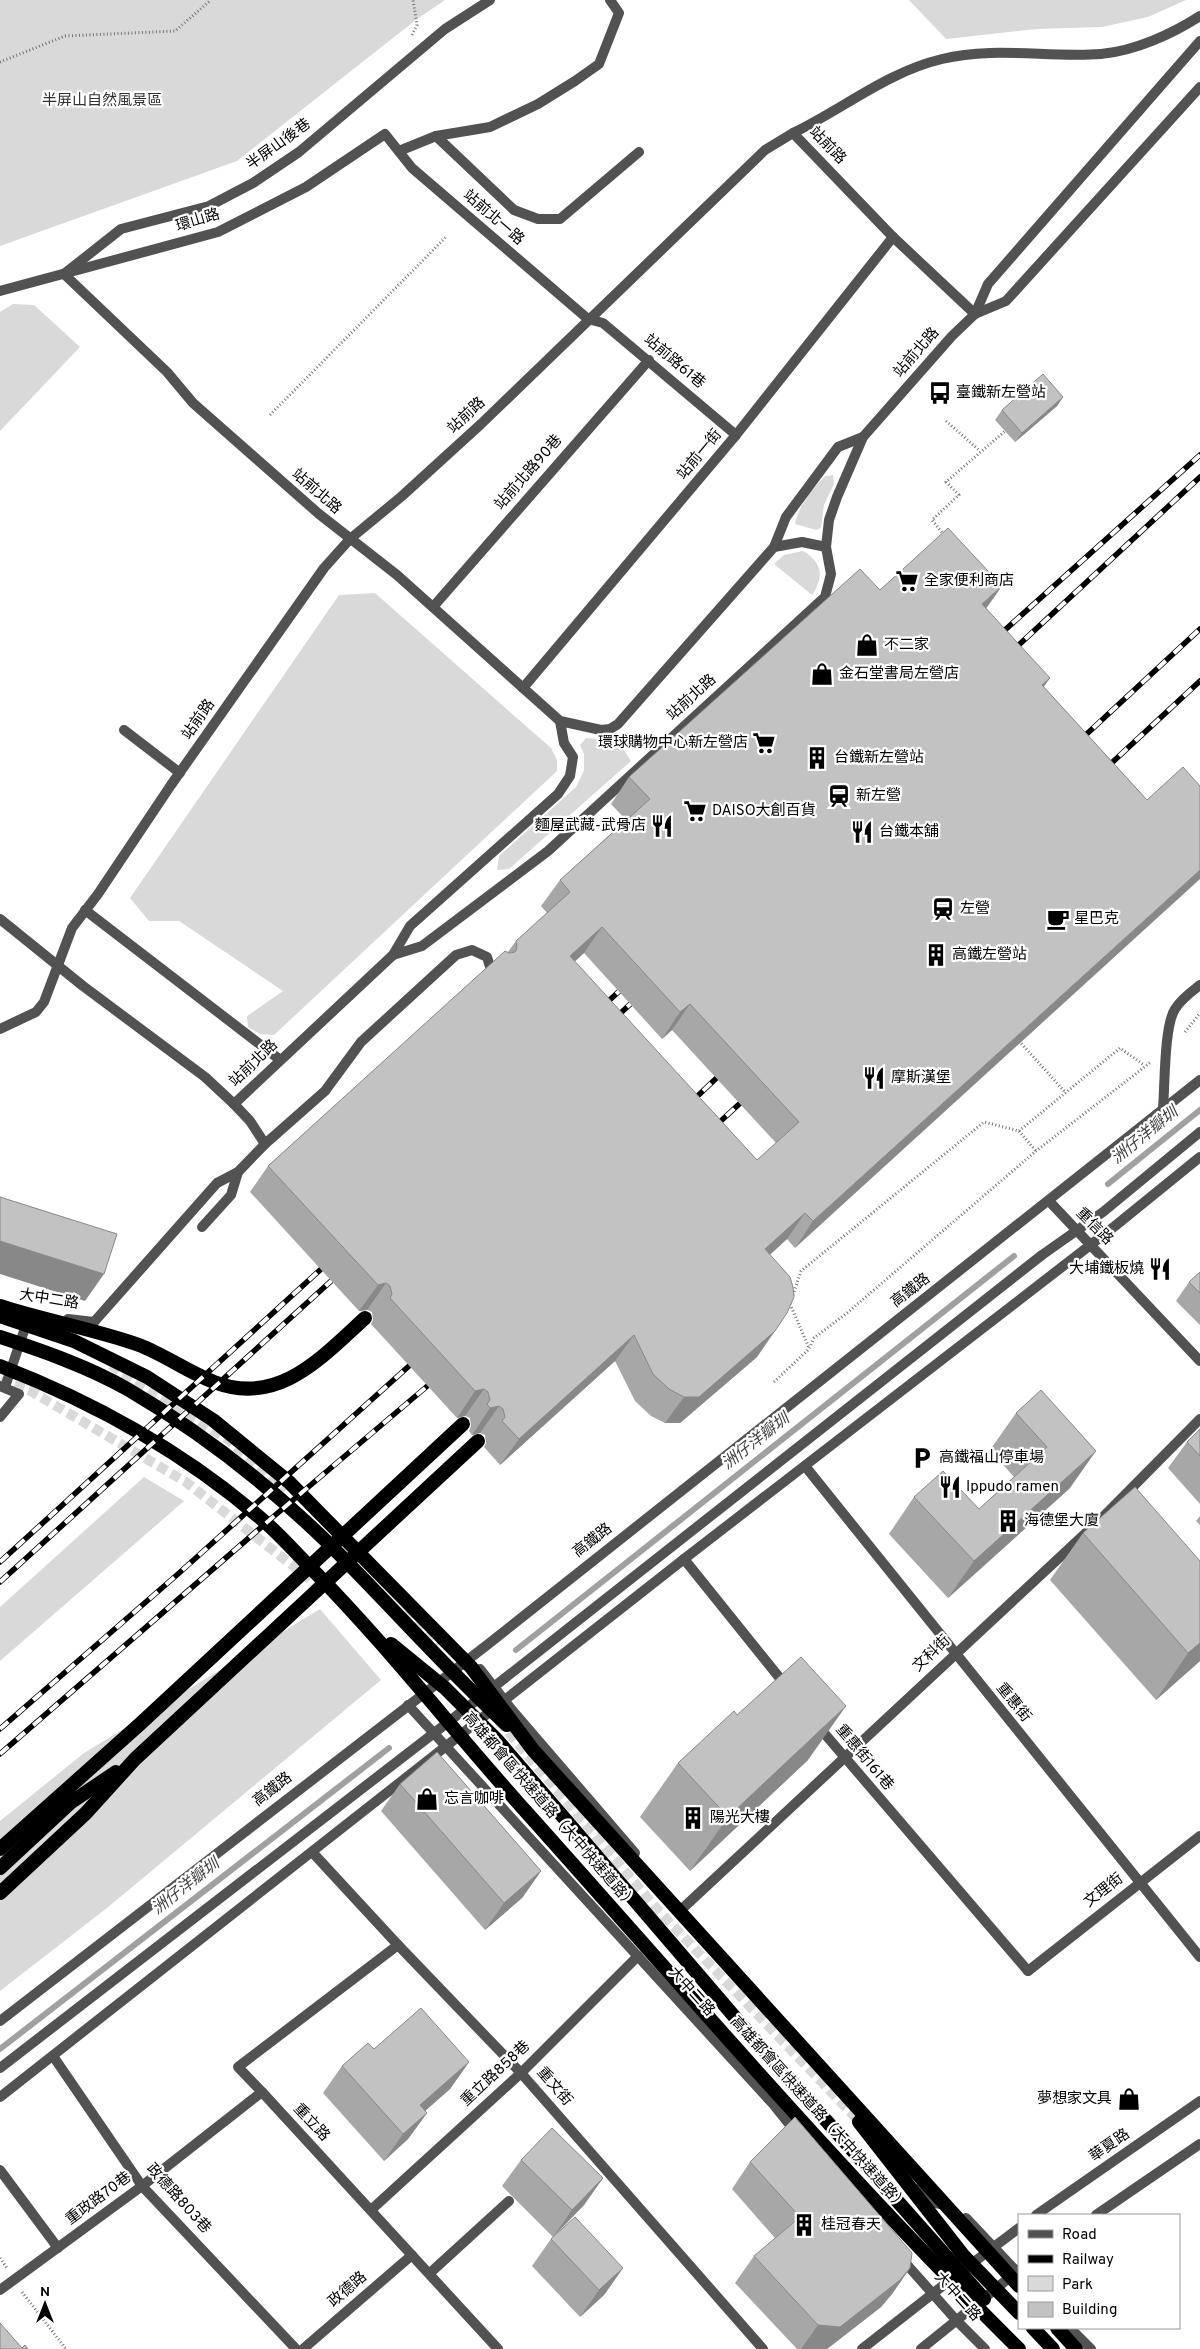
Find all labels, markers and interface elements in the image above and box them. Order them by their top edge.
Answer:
park label: 半屏山自然風景區 [42,91,162,111]
street label: 半屏山後巷 [243,115,315,175]
street label: 站前路 [805,123,849,169]
street label: 站前北一路 [458,185,528,250]
street label: 環山路 [174,205,222,237]
street label: 站前北路 [889,323,944,382]
street label: 站前路61巷 [639,331,709,393]
bus stop icon: 臺鐵新左營站 [927,380,953,406]
place label: 臺鐵新左營站 [956,384,1046,403]
street label: 站前路 [444,394,490,438]
street label: 站前一街 [673,426,727,484]
street label: 站前北路90巷 [490,431,567,515]
street label: 站前北路 [287,464,346,519]
supermarket icon: 全家便利商店 [894,568,920,594]
place label: 全家便利商店 [924,572,1014,591]
shop icon: 不二家 [854,632,880,658]
place label: 不二家 [884,636,929,655]
shop icon: 金石堂書局左營店 [809,661,835,687]
place label: 金石堂書局左營店 [839,665,959,684]
street label: 站前北路 [663,670,721,725]
street label: 站前路 [178,696,220,744]
supermarket icon: 環球購物中心新左營店 [751,730,777,756]
place label: 環球購物中心新左營店 [598,734,748,753]
building icon: 台鐵新左營站 [804,745,830,771]
place label: 台鐵新左營站 [834,749,924,768]
station icon: 新左營 [826,783,852,809]
place label: 新左營 [856,787,901,806]
supermarket icon: DAISO大創百貨 [682,798,708,824]
place label: DAISO大創百貨 [712,802,816,821]
restaurant icon: 麵屋武藏-武骨店 [649,813,675,839]
place label: 麵屋武藏-武骨店 [535,817,646,836]
restaurant icon: 台鐵本舖 [849,819,875,845]
place label: 台鐵本舖 [879,822,939,842]
station icon: 左營 [930,896,956,922]
place label: 左營 [960,900,990,919]
cafe icon: 星巴克 [1045,906,1071,932]
place label: 星巴克 [1074,910,1119,929]
building icon: 高鐵左營站 [923,942,949,968]
place label: 高鐵左營站 [952,946,1027,965]
street label: 站前北路 [225,1036,282,1092]
restaurant icon: 摩斯漢堡 [861,1065,887,1091]
place label: 摩斯漢堡 [891,1069,951,1088]
water label: 洲仔洋瓣圳 [1108,1102,1184,1169]
street label: 重信路 [1071,1204,1117,1250]
restaurant icon: 大埔鐵板燒 [1147,1256,1173,1282]
place label: 大埔鐵板燒 [1069,1259,1144,1279]
street label: 高鐵路 [887,1270,935,1312]
street label: 大中二路 [18,1286,80,1314]
water label: 洲仔洋瓣圳 [718,1408,795,1475]
parking icon: 高鐵福山停車場 [909,1445,935,1471]
place label: 高鐵福山停車場 [939,1449,1044,1468]
restaurant icon: Ippudo ramen [937,1474,963,1500]
place label: Ippudo ramen [966,1478,1059,1497]
building icon: 海德堡大廈 [995,1508,1021,1534]
place label: 海德堡大廈 [1024,1511,1099,1531]
street label: 高鐵路 [569,1520,617,1562]
street label: 文科街 [909,1632,955,1676]
street label: 重惠街 [991,1680,1035,1726]
street label: 高雄都會區快速道路（大中快速道路） [458,1708,641,1913]
street label: 重惠街161巷 [831,1721,897,1795]
street label: 高鐵路 [249,1769,297,1811]
shop icon: 忘言咖啡 [414,1786,440,1812]
place label: 忘言咖啡 [444,1790,504,1809]
building icon: 陽光大樓 [680,1805,706,1831]
place label: 陽光大樓 [710,1809,770,1828]
water label: 洲仔洋瓣圳 [148,1853,225,1920]
street label: 文理街 [1080,1870,1128,1912]
street label: 大中二路 [664,1963,718,2021]
street label: 高雄都會區快速道路（大中快速道路） [726,2012,911,2215]
street label: 重立路858巷 [457,2037,535,2111]
street label: 重文街 [532,2064,576,2110]
shop icon: 夢想家文具 [1116,2086,1142,2112]
place label: 夢想家文具 [1037,2090,1112,2109]
street label: 重立路 [289,2100,333,2146]
street label: 華夏路 [1086,2125,1134,2167]
street label: 政德路803巷 [142,2159,215,2238]
street label: 重政路70巷 [63,2168,135,2230]
building icon: 桂冠春天 [791,2212,817,2238]
legend [1018,2214,1180,2329]
place label: 桂冠春天 [821,2216,881,2235]
text: Road [1062,2226,1097,2245]
text: Railway [1062,2251,1114,2270]
street label: 政德路 [324,2267,371,2312]
street label: 大中二路 [930,2268,984,2326]
text: Park [1062,2276,1093,2295]
north arrow [20,2279,70,2329]
text: N [40,2284,50,2301]
text: Building [1062,2301,1117,2320]

